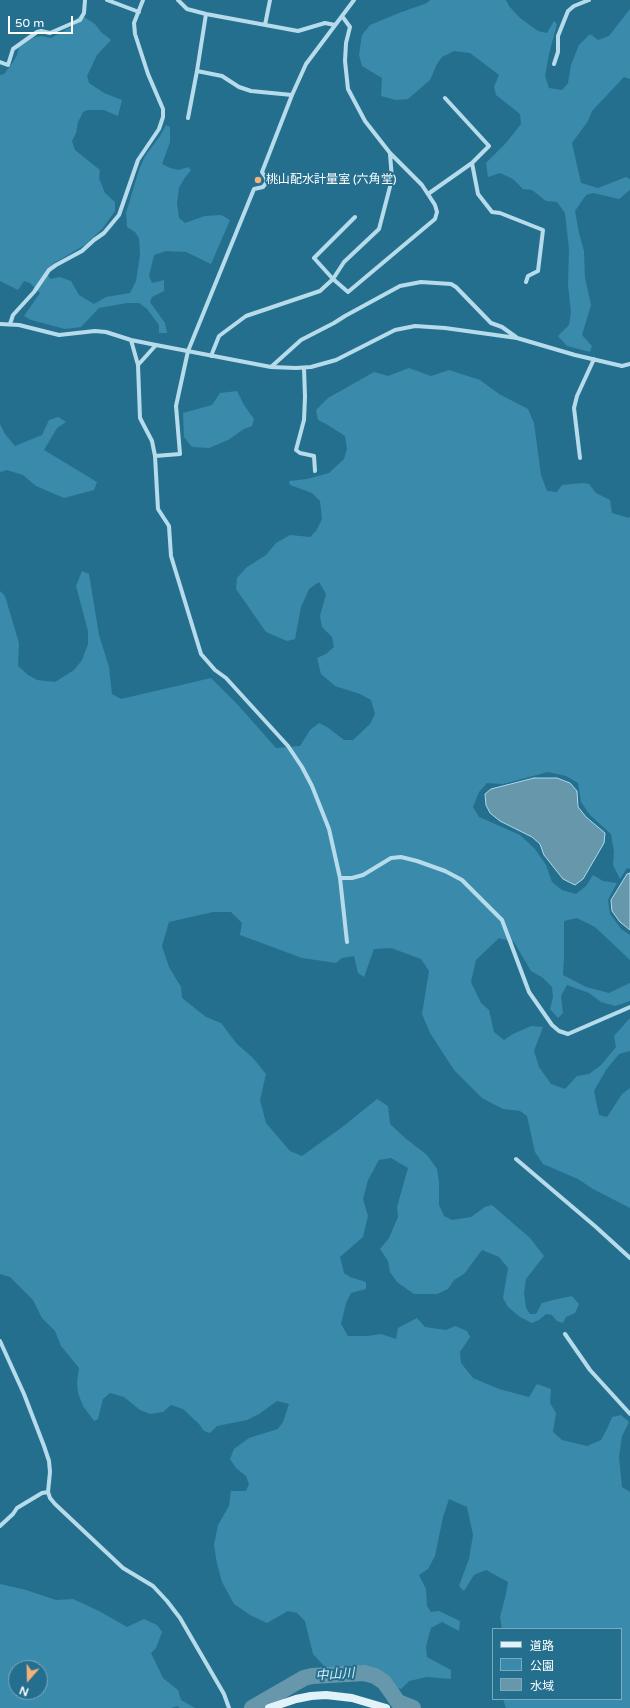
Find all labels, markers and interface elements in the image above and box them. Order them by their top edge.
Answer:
scale bar [10,8,75,34]
text: 50 m [15,16,44,30]
place label: 桃山配水計量室 (六角堂) [266,173,397,187]
marker: 桃山配水計量室 (六角堂) [253,175,263,185]
legend [492,1628,622,1700]
text: 道路 [530,1639,554,1653]
text: 公園 [530,1659,554,1673]
north arrow [8,1660,48,1700]
water label: 中山川 [315,1666,355,1684]
text: 水域 [530,1679,554,1693]
text: N [18,1683,30,1698]

